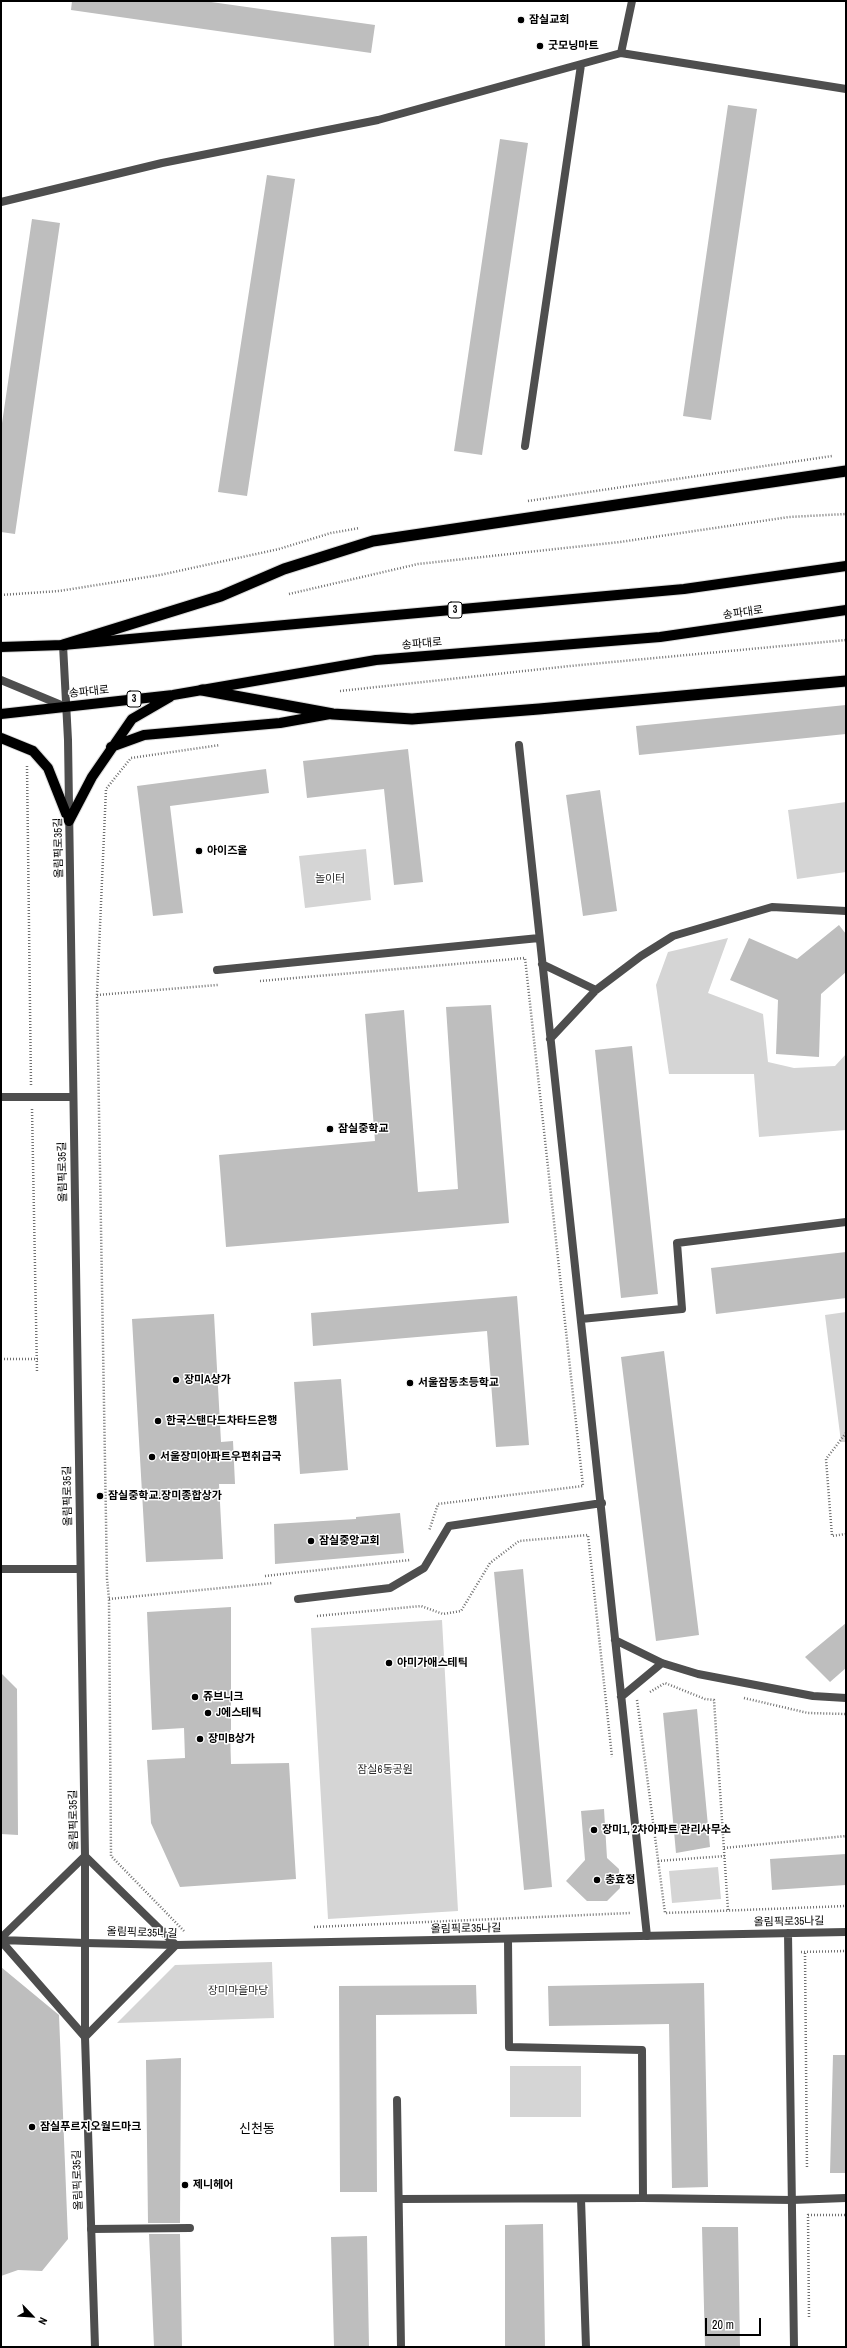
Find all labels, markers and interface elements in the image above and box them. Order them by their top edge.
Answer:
place label: 잠실교회 [529,13,569,27]
marker: 잠실교회 [516,15,526,25]
place label: 굿모닝마트 [548,39,599,53]
marker: 굿모닝마트 [535,41,545,51]
road number: 3 [448,602,462,618]
street label: 송파대로 [722,604,764,622]
street label: 송파대로 [401,636,443,652]
street label: 송파대로 [68,683,110,701]
road number: 3 [127,691,141,707]
street label: 올림픽로35길 [52,818,66,878]
place label: 아이즈올 [207,844,247,858]
marker: 아이즈올 [194,846,204,856]
park label: 놀이터 [315,872,345,886]
place label: 잠실중학교 [338,1122,389,1136]
marker: 잠실중학교 [325,1124,335,1134]
street label: 올림픽로35길 [56,1142,70,1202]
place label: 장미A상가 [184,1373,231,1387]
marker: 장미A상가 [171,1375,181,1385]
place label: 서울잠동초등학교 [418,1376,499,1390]
marker: 서울잠동초등학교 [405,1378,415,1388]
place label: 한국스탠다드차타드은행 [166,1414,277,1428]
marker: 한국스탠다드차타드은행 [153,1416,163,1426]
place label: 서울장미아파트우편취급국 [160,1450,281,1464]
marker: 서울장미아파트우편취급국 [147,1452,157,1462]
street label: 올림픽로35길 [61,1466,75,1526]
place label: 잠실중학교.장미종합상가 [108,1489,222,1503]
marker: 잠실중학교.장미종합상가 [95,1491,105,1501]
place label: 잠실중앙교회 [319,1534,380,1548]
marker: 잠실중앙교회 [306,1536,316,1546]
place label: 아미가애스테틱 [397,1656,468,1670]
marker: 아미가애스테틱 [384,1658,394,1668]
place label: 쥬브니크 [203,1690,243,1704]
marker: 쥬브니크 [190,1692,200,1702]
place label: J에스테틱 [216,1706,261,1720]
marker: J에스테틱 [203,1708,213,1718]
place label: 장미B상가 [208,1732,255,1746]
marker: 장미B상가 [195,1734,205,1744]
park label: 잠실6동공원 [357,1763,413,1777]
street label: 올림픽로35길 [67,1790,81,1850]
place label: 장미1, 2차아파트 관리사무소 [602,1823,731,1837]
marker: 장미1, 2차아파트 관리사무소 [589,1825,599,1835]
place label: 충효정 [605,1873,635,1887]
marker: 충효정 [592,1875,602,1885]
street label: 올림픽로35나길 [754,1915,824,1929]
street label: 올림픽로35나길 [431,1922,501,1936]
street label: 올림픽로35나길 [106,1925,178,1941]
park label: 장미마을마당 [208,1984,268,1998]
place label: 잠실푸르지오월드마크 [40,2120,141,2134]
marker: 잠실푸르지오월드마크 [27,2122,37,2132]
district label: 신천동 [239,2122,275,2138]
street label: 올림픽로35길 [70,2149,86,2211]
place label: 제니헤어 [193,2178,233,2192]
marker: 제니헤어 [180,2180,190,2190]
north arrow [12,2296,52,2336]
scale bar [707,2310,763,2336]
text: N [35,2315,51,2327]
text: 20 m [712,2317,734,2333]

